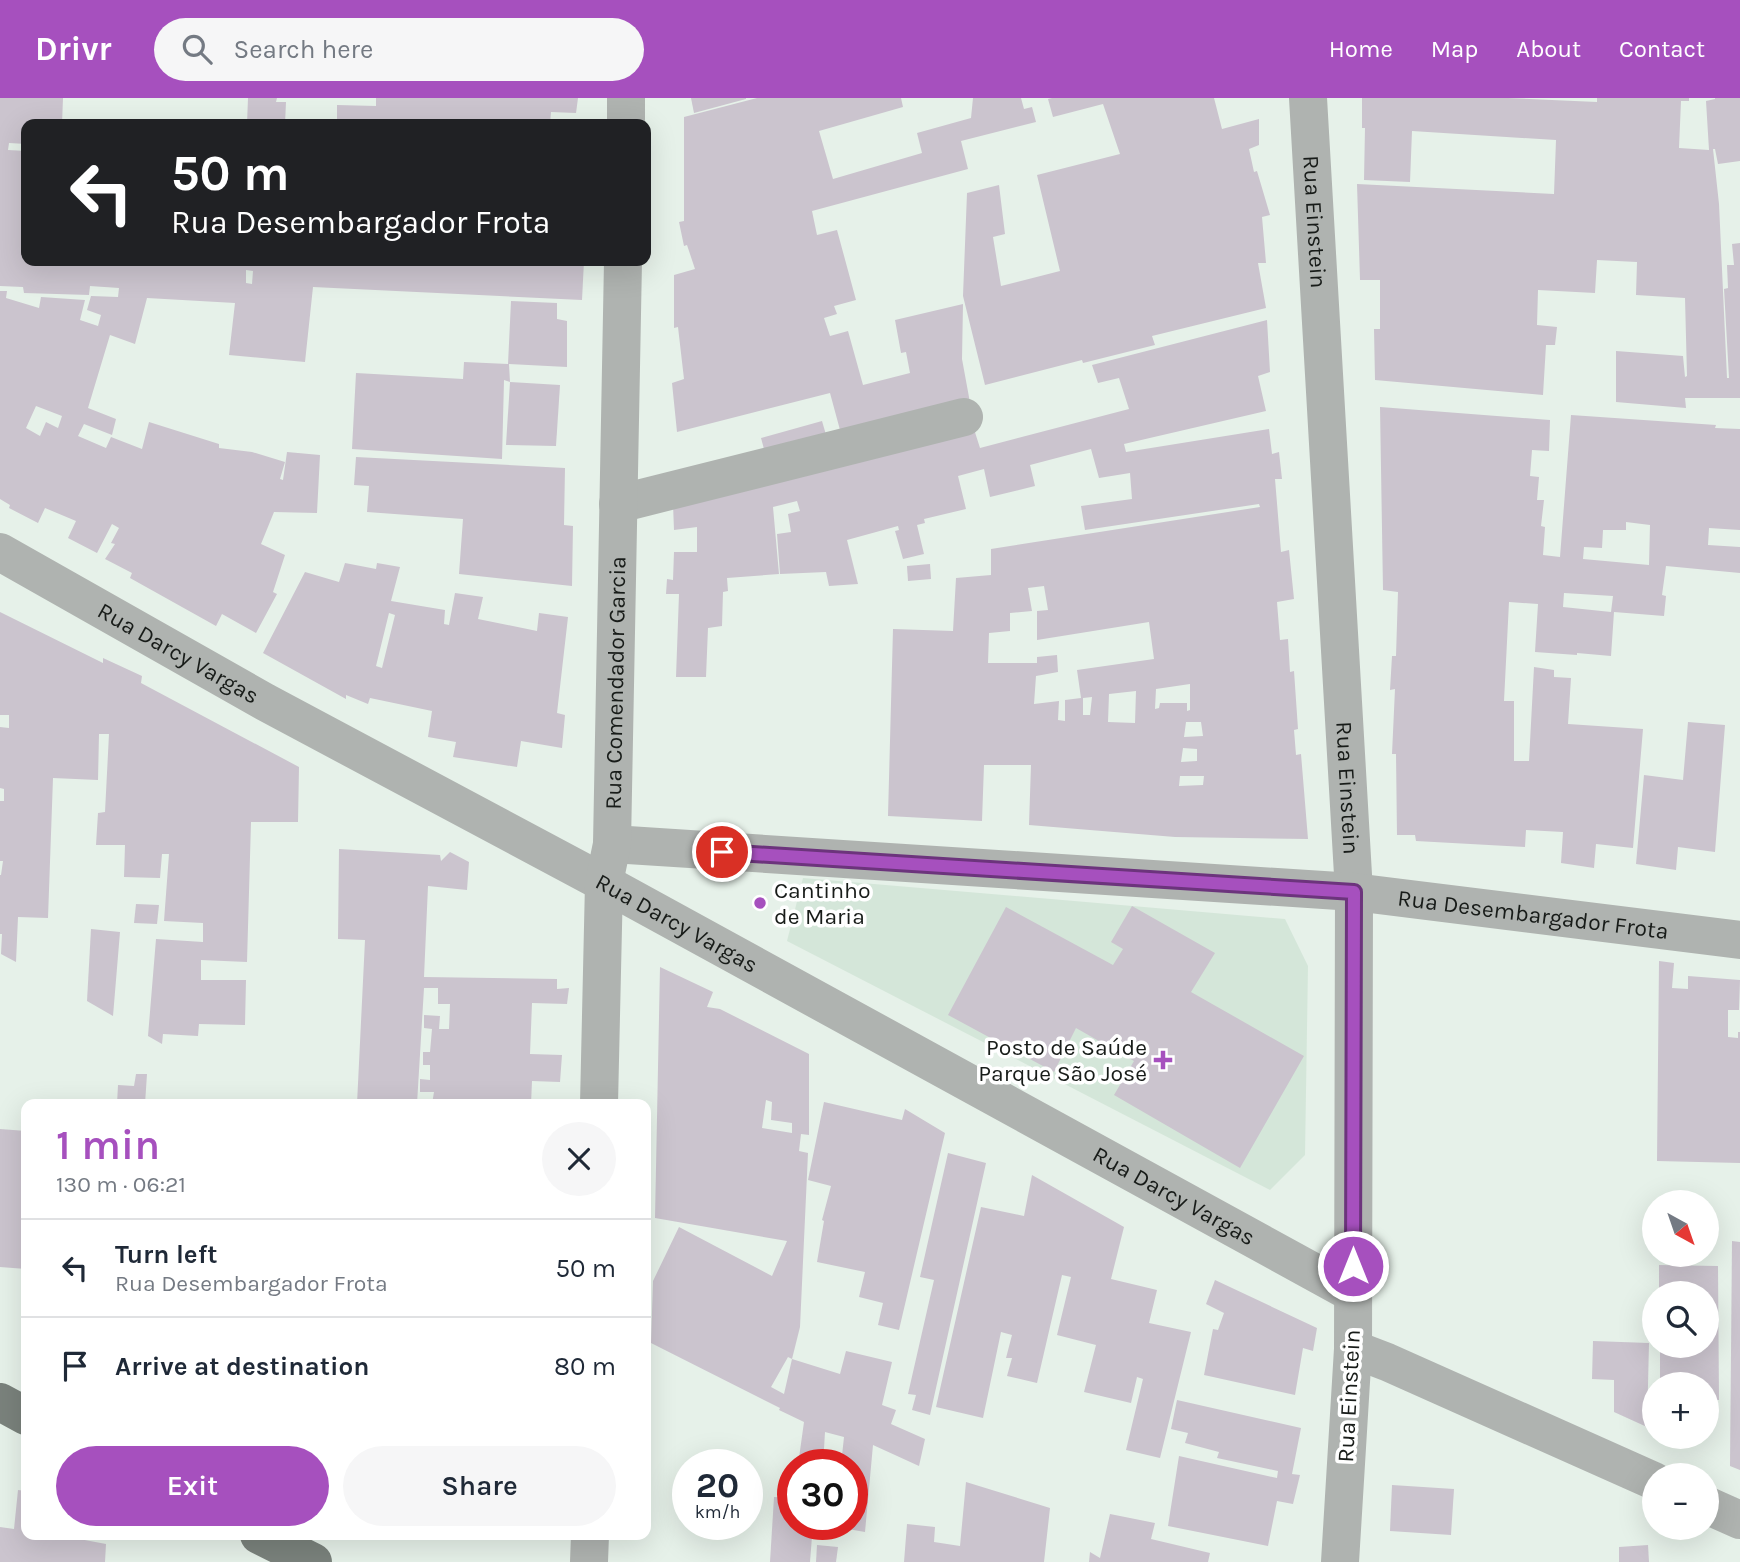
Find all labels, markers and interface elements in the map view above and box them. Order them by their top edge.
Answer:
search box [154,18,644,81]
text: Drivr [35,30,112,68]
icon: search [178,30,216,68]
text: Search here [234,34,373,65]
text: Home [1329,35,1393,63]
text: Map [1431,35,1478,63]
text: About [1516,35,1581,63]
text: Contact [1619,35,1705,63]
text: 50 m [171,145,289,202]
icon: left [56,147,147,238]
street label: Rua Einstein [1298,155,1333,289]
text: Rua Desembargador Frota [171,204,550,241]
street label: Rua Comendador Garcia [599,556,631,810]
street label: Rua Darcy Vargas [93,597,264,709]
street label: Rua Einstein [1331,721,1365,855]
pin [692,822,752,882]
icon: arrive [703,833,741,871]
street label: Rua Darcy Vargas [591,868,763,978]
place label: Cantinho de Maria [774,877,870,930]
street label: Rua Desembargador Frota [1396,884,1670,944]
marker: Cantinho de Maria [752,895,768,911]
place label: Posto de Saúde Parque São José [978,1034,1147,1087]
marker: Posto de Saúde Parque São José [1153,1050,1173,1070]
text: 1 min [56,1120,160,1170]
button: close [542,1122,616,1196]
street label: Rua Darcy Vargas [1088,1140,1260,1251]
text: 130 m · 06:21 [56,1171,186,1198]
north arrow [1642,1190,1718,1267]
map controls [1642,1190,1719,1540]
position arrow [1316,1229,1390,1303]
text: Turn left [115,1239,217,1270]
icon: left [56,1249,94,1287]
text: 50 m [555,1253,616,1284]
text: Rua Desembargador Frota [115,1270,388,1297]
button: search [1642,1281,1719,1358]
street label: Rua Einstein [1332,1329,1366,1463]
icon: arrive [56,1347,94,1385]
text: Arrive at destination [115,1351,369,1382]
text: 80 m [554,1351,616,1382]
button: + [1642,1372,1719,1449]
button: Exit [56,1446,329,1526]
button: Share [343,1446,616,1526]
speed limit sign: 30 [777,1449,868,1540]
button: − [1642,1463,1719,1540]
text: 20 [696,1465,739,1506]
text: km/h [695,1501,740,1523]

